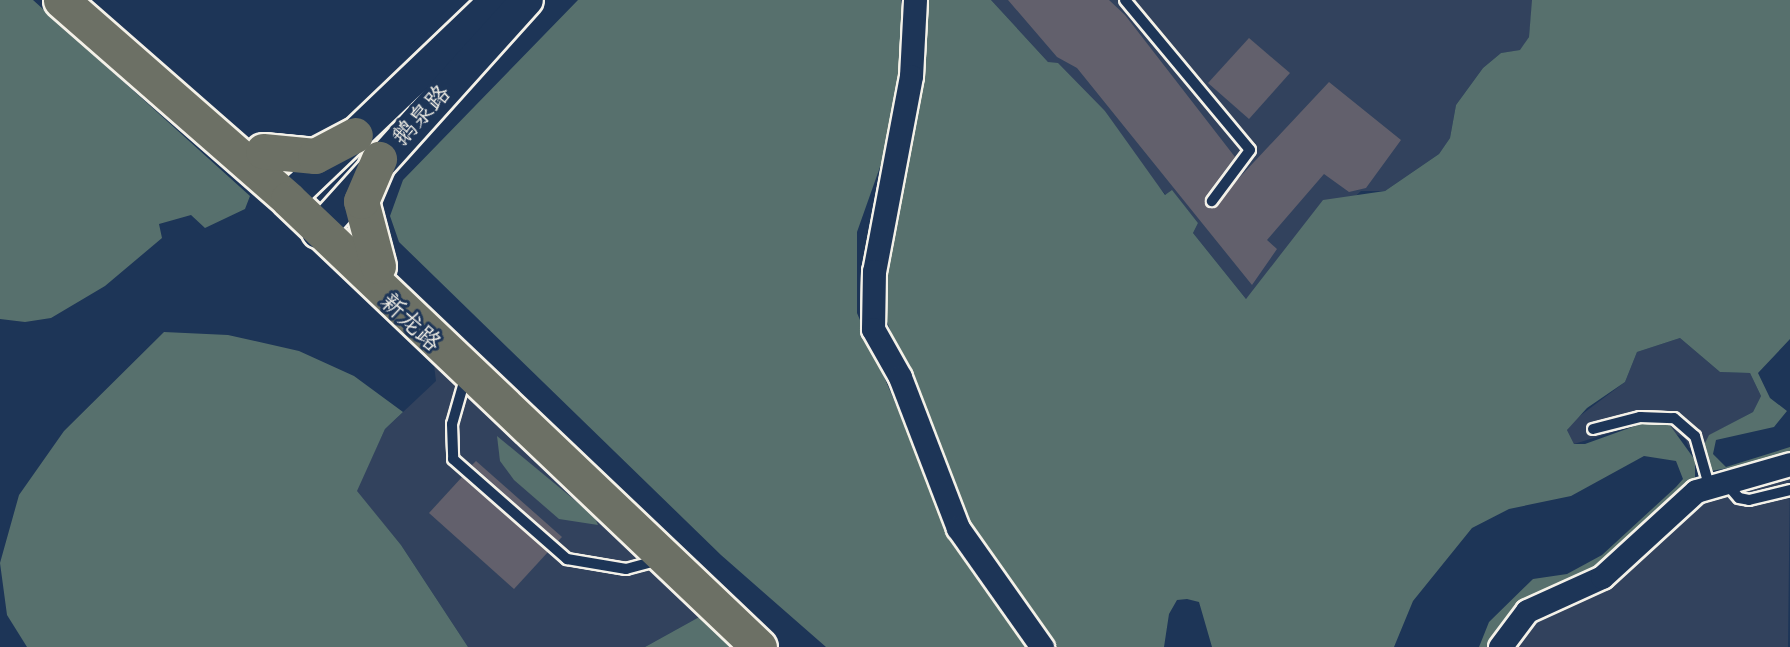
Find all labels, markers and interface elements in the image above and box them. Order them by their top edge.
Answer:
street label: 鹅泉路 [385,78,455,150]
street label: 新龙路 [376,286,448,356]

